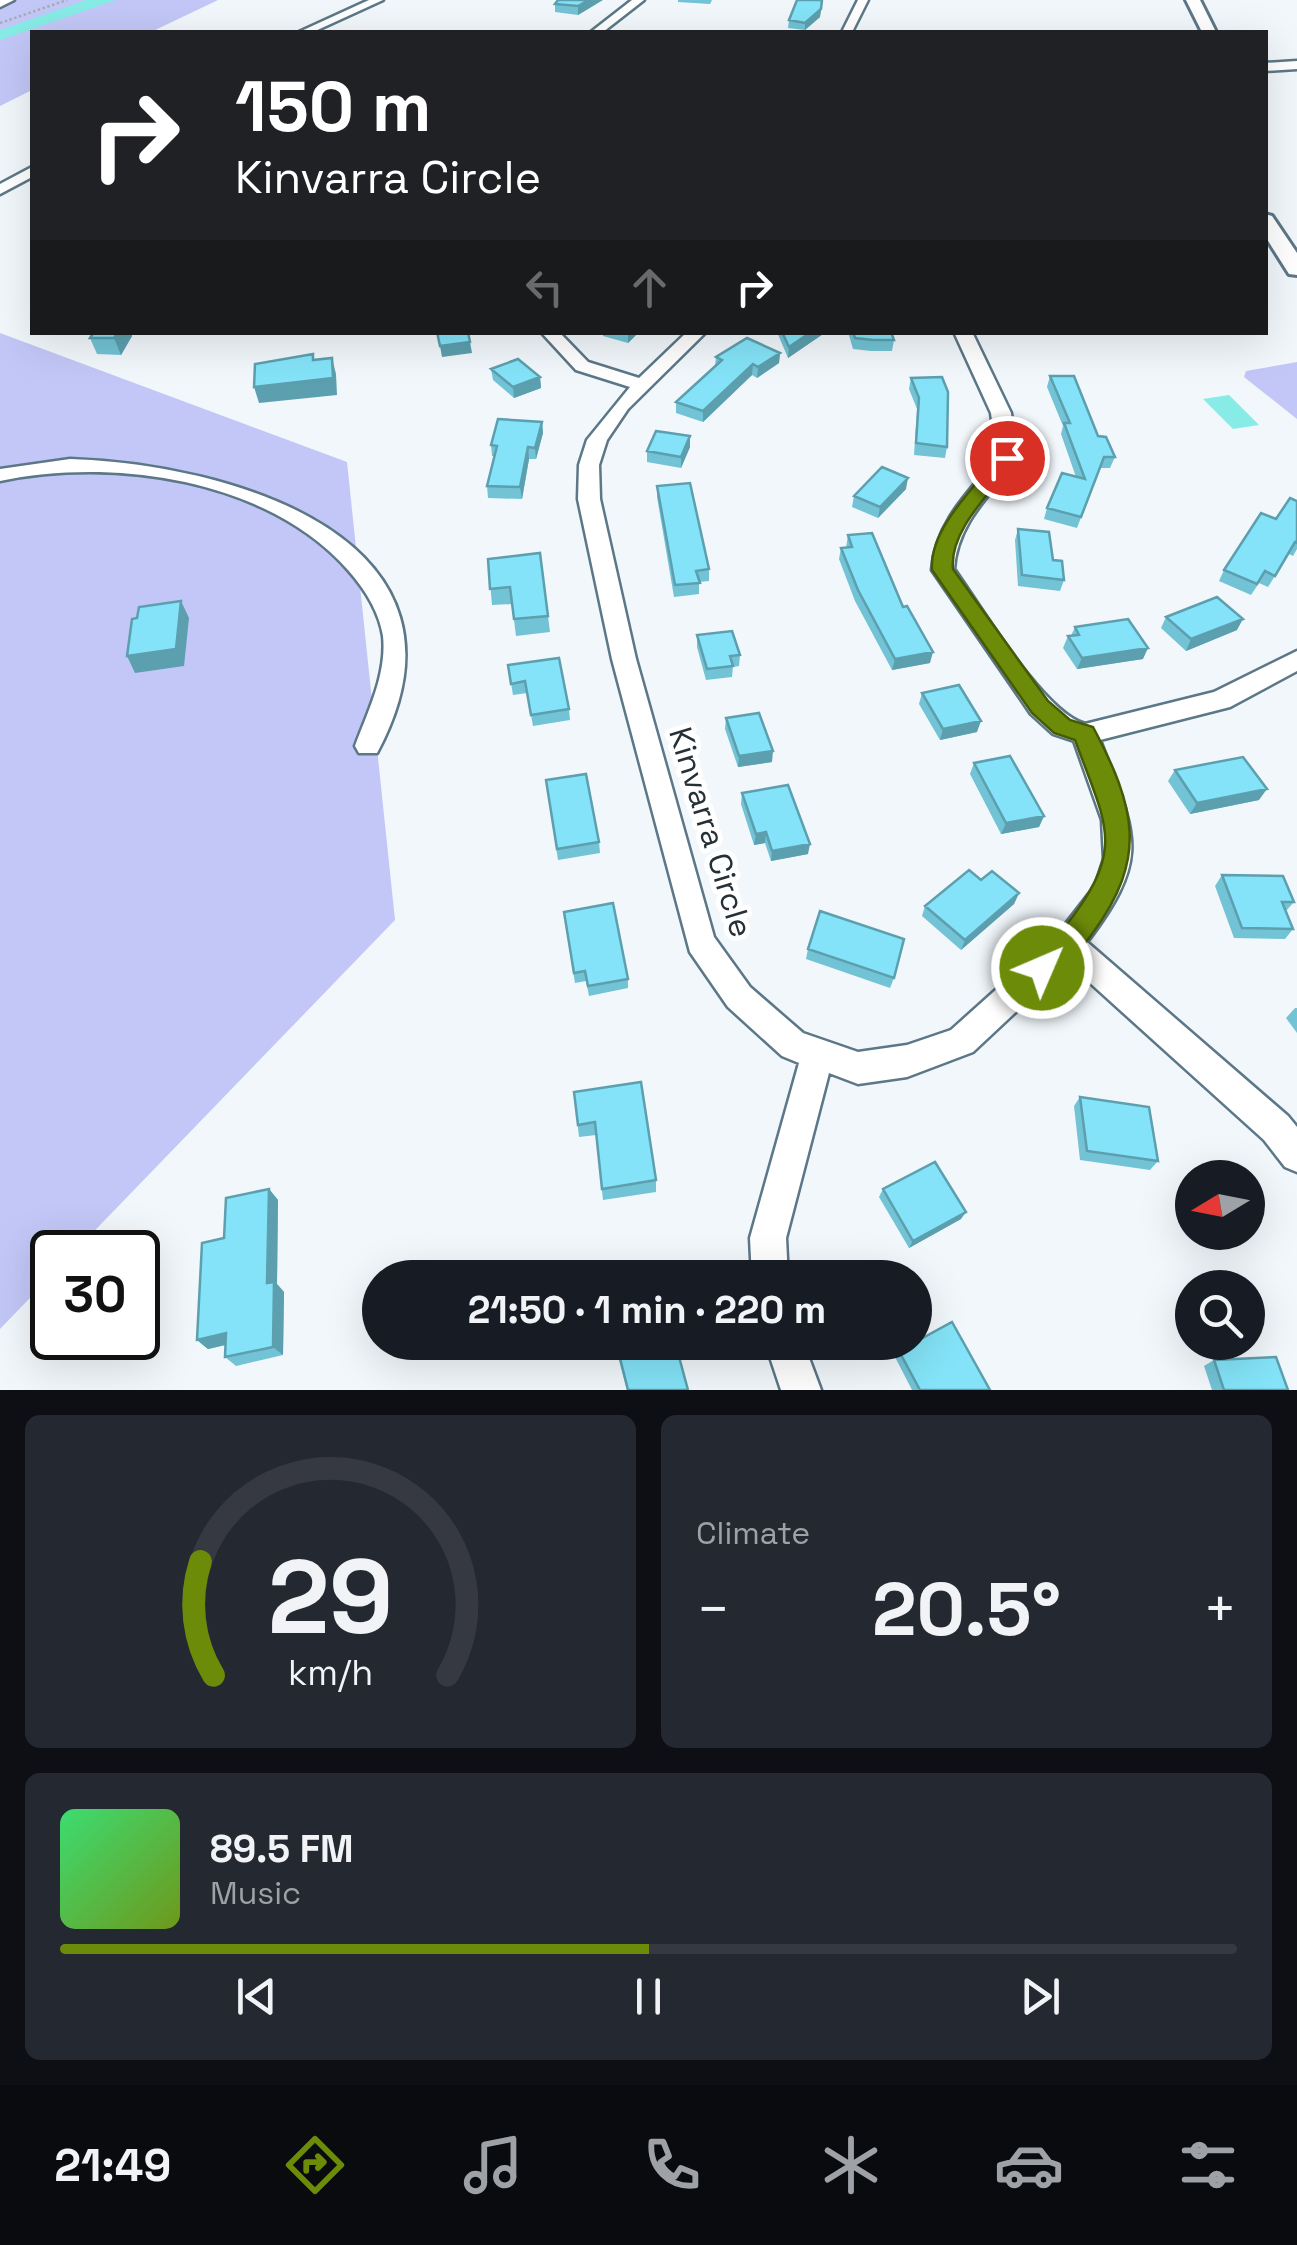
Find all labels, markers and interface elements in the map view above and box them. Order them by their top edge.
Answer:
text: 150 m [235,62,432,151]
icon: right [70,70,200,200]
text: Kinvarra Circle [235,149,541,206]
icon: left [517,260,572,315]
icon: ahead [622,260,677,315]
icon: right [727,260,782,315]
pin [965,416,1050,501]
icon: arrive [980,431,1035,486]
street label: Kinvarra Circle [660,722,762,942]
position arrow [990,916,1094,1020]
north arrow [1175,1160,1265,1250]
map controls [1175,1160,1265,1360]
speed limit sign: 30 [30,1230,160,1360]
button: search [1175,1270,1265,1360]
text: 21:50 · 1 min · 220 m [468,1286,826,1334]
text: Climate [696,1513,810,1553]
text: 29 [268,1531,393,1663]
text: 20.5° [872,1561,1061,1657]
text: − [696,1574,730,1644]
text: + [1203,1574,1237,1644]
text: km/h [288,1650,373,1695]
text: 89.5 FM [210,1825,354,1873]
text: Music [210,1873,301,1913]
icon: previous [229,1969,284,2024]
icon: pause [621,1969,676,2024]
icon: next [1013,1969,1068,2024]
icon: directions [280,2130,350,2200]
icon: music [458,2130,528,2200]
icon: phone [637,2130,707,2200]
icon: climate [816,2130,886,2200]
icon: car [994,2130,1064,2200]
icon: filters [1173,2130,1243,2200]
text: 21:49 [54,2137,171,2194]

